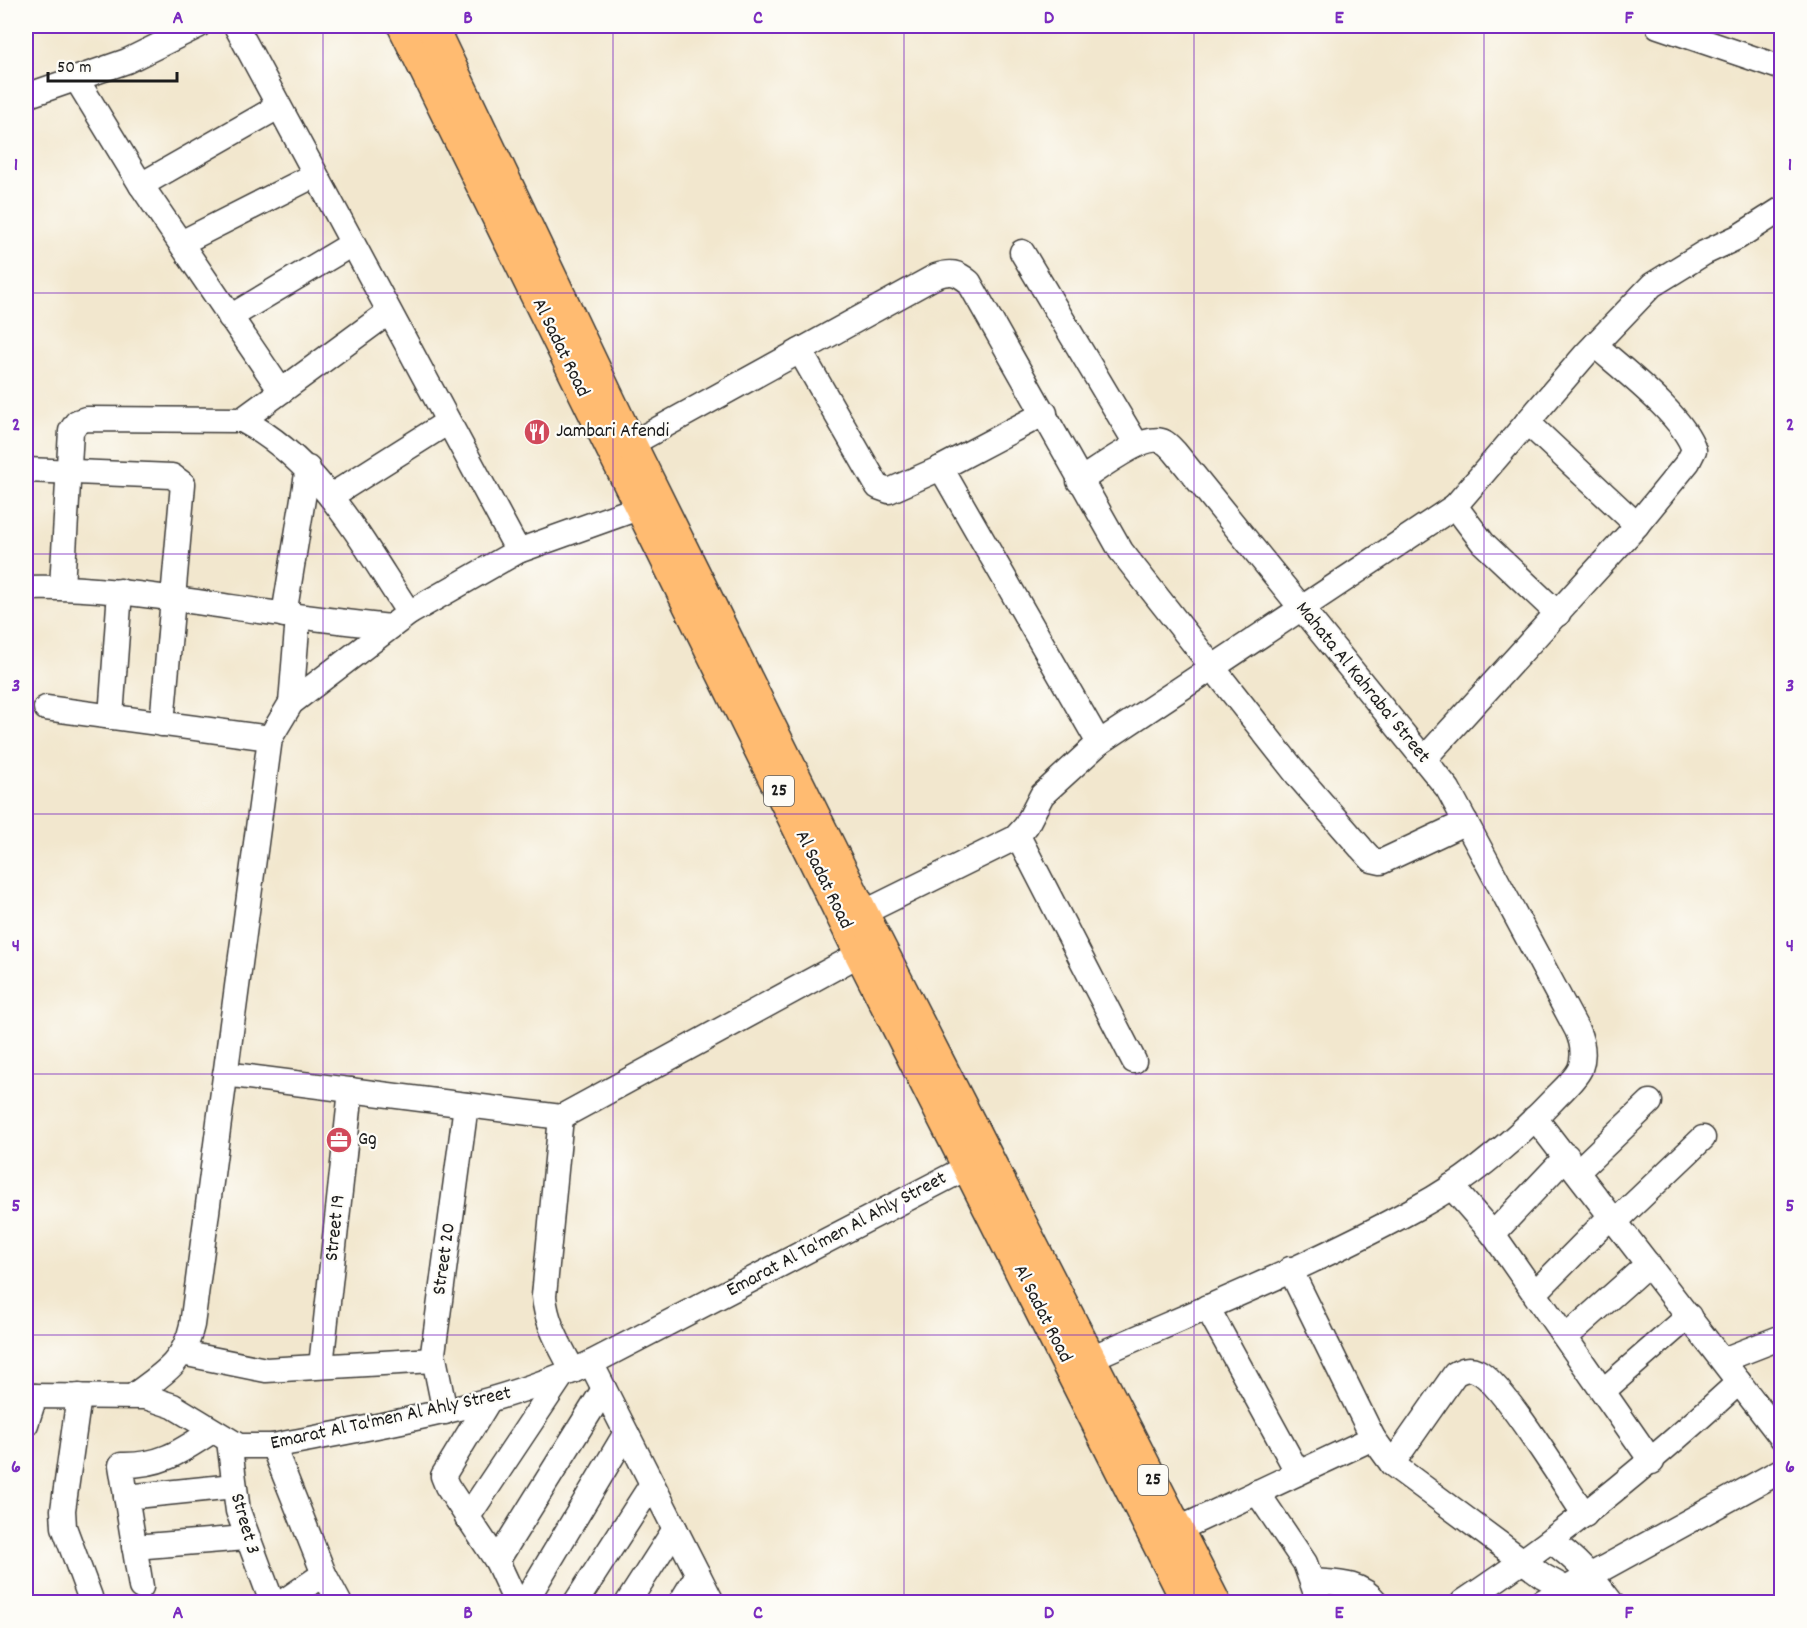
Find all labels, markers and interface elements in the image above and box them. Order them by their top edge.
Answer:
text: A [173,5,184,33]
text: B [463,5,473,33]
text: C [753,5,763,33]
text: D [1044,5,1055,33]
text: E [1334,5,1344,33]
text: F [1625,5,1635,33]
scale bar [48,45,177,83]
text: 50 m [57,56,92,81]
text: 1 [14,152,18,180]
text: 1 [1788,152,1792,180]
street label: Al Sadat Road [524,294,596,402]
text: 2 [12,412,20,440]
text: 2 [1786,412,1794,440]
restaurant icon: Jambari Afendi [522,417,552,447]
place label: Jambari Afendi [556,418,669,446]
street label: Mahata Al Kahraba' Street [1288,596,1436,770]
text: 3 [12,673,20,701]
text: 3 [1786,673,1794,701]
road number: 25 [764,776,794,806]
street label: Al Sadat Road [787,826,859,934]
text: 4 [12,933,20,961]
text: 4 [1786,933,1794,961]
office icon: Gg [324,1125,354,1155]
place label: Gg [358,1126,377,1154]
street label: Emarat Al Ta'men Al Ahly Street [722,1165,952,1305]
text: 5 [11,1193,21,1221]
street label: Street 19 [319,1193,353,1263]
text: 5 [1785,1193,1795,1221]
street label: Street 20 [426,1221,464,1297]
street label: Al Sadat Road [1005,1260,1079,1368]
street label: Emarat Al Ta'men Al Ahly Street [268,1380,514,1458]
text: 6 [11,1454,21,1482]
text: 6 [1785,1454,1795,1482]
road number: 25 [1138,1465,1168,1495]
street label: Street 3 [222,1490,266,1558]
text: A [173,1600,184,1628]
text: B [463,1600,473,1628]
text: C [753,1600,763,1628]
text: D [1044,1600,1055,1628]
text: E [1334,1600,1344,1628]
text: F [1625,1600,1635,1628]

